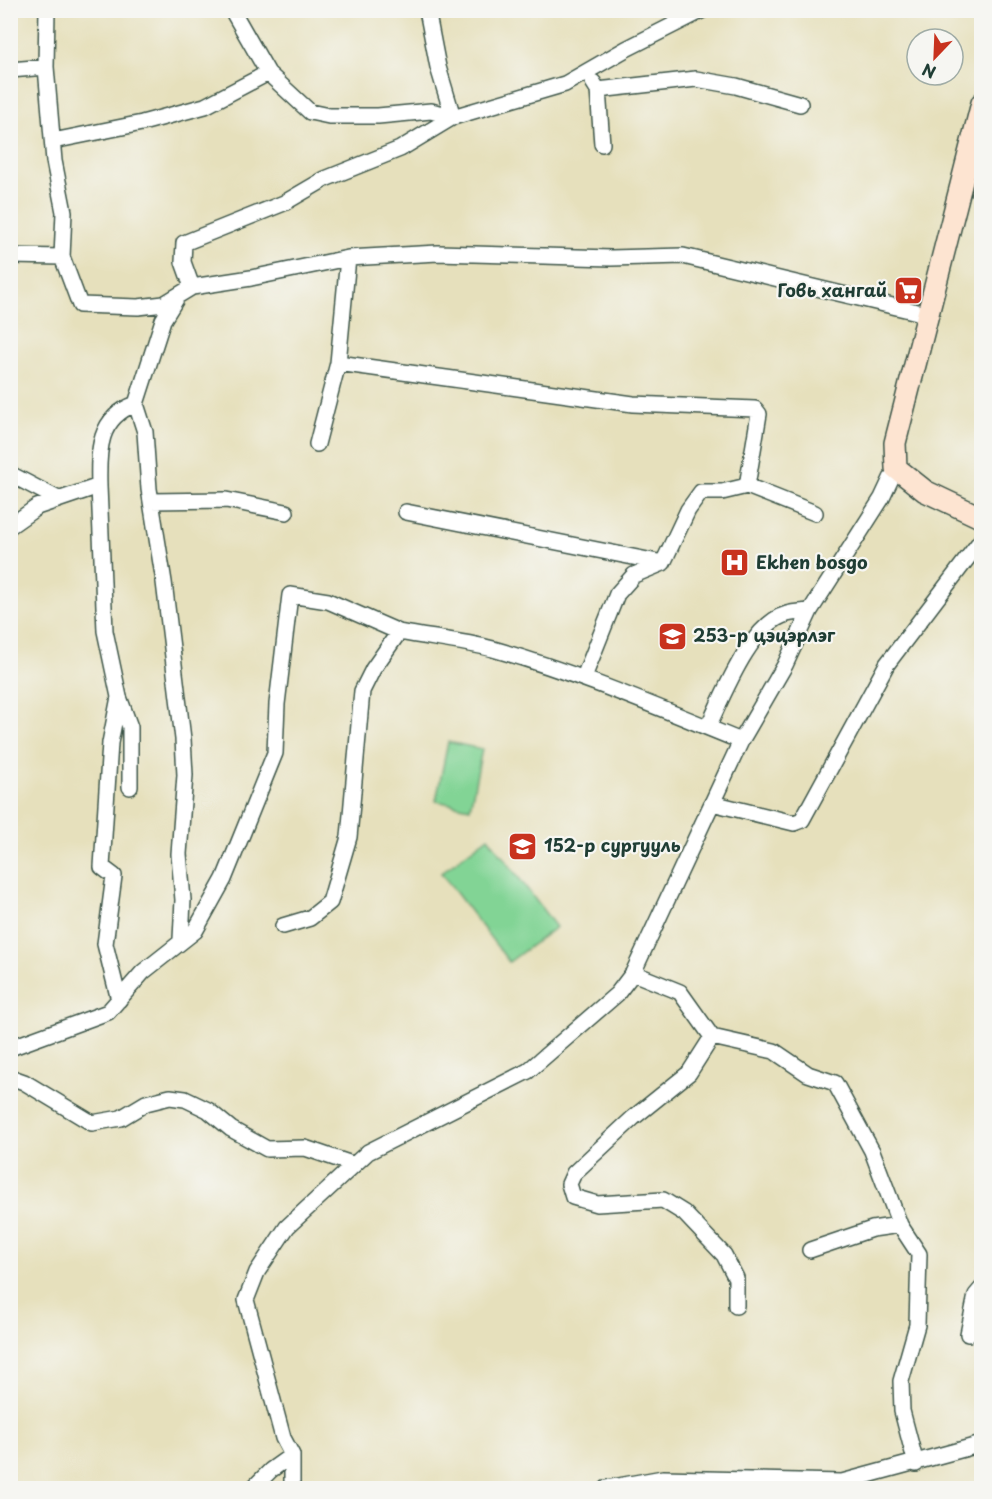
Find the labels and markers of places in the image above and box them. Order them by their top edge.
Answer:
supermarket icon: Говь хангай [892,275,924,307]
place label: Говь хангай [777,276,887,303]
hospital icon: Ekhen bosgo [719,547,751,579]
place label: Ekhen bosgo [756,548,868,575]
school or university icon: 253-р цэцэрлэг [656,620,688,652]
place label: 253-р цэцэрлэг [693,621,836,648]
school or university icon: 152-р сургууль [507,830,539,862]
place label: 152-р сургууль [544,831,681,858]

